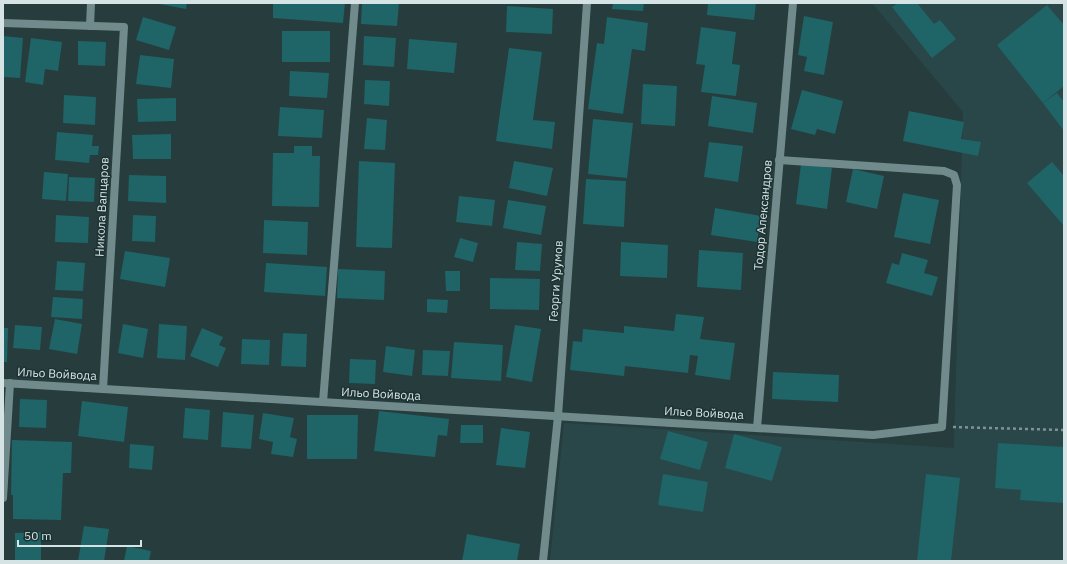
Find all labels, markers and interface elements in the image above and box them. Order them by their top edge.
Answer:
street label: Никола Вапцаров [91,157,112,257]
street label: Тодор Александров [750,159,775,271]
street label: Георги Урумов [545,240,566,322]
street label: Ильо Войвода [17,364,98,383]
street label: Ильо Войвода [341,384,422,403]
street label: Ильо Войвода [664,403,745,422]
scale bar [18,522,141,548]
text: 50 m [24,528,52,543]

